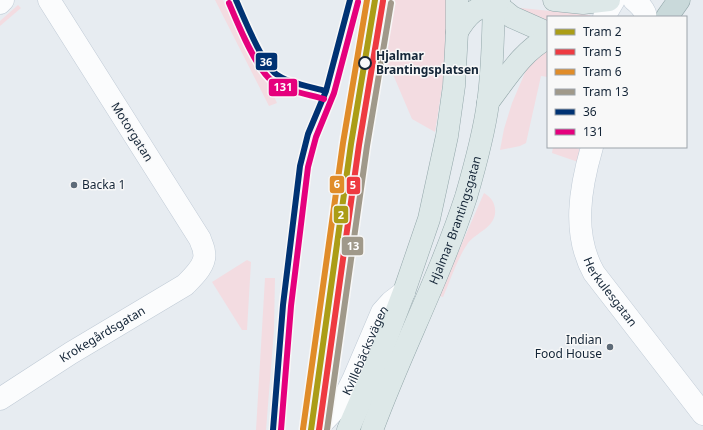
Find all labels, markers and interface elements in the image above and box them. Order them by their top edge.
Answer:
legend [547,16,687,148]
text: Tram 2 [583,23,622,40]
text: Tram 5 [583,43,622,60]
place label: Hjalmar Brantingsplatsen [376,47,479,78]
line badge: 36 [255,52,278,71]
text: 36 [260,54,272,69]
marker: Hjalmar Brantingsplatsen [358,56,372,70]
text: Tram 6 [583,63,622,80]
line badge: 131 [268,78,298,97]
text: 131 [274,79,292,94]
text: Tram 13 [583,83,629,100]
street label: Motorgatan [107,99,157,165]
text: 36 [583,103,597,120]
text: 131 [583,123,604,140]
street label: Hjalmar Brantingsgatan [425,154,485,287]
line badge: 6 [329,175,345,194]
place label: Backa 1 [82,176,125,193]
text: 6 [334,176,340,191]
line badge: 5 [346,176,361,195]
text: 5 [350,177,356,192]
marker: Backa 1 [69,180,79,190]
line badge: 2 [333,205,349,224]
text: 2 [338,207,344,222]
line badge: 13 [341,236,364,256]
text: 13 [347,238,359,253]
street label: Herkulesgatan [579,254,641,330]
street label: Kvillebäcksvägen [338,301,392,398]
street label: Krokegårdsgatan [56,302,148,366]
place label: Indian Food House [535,331,602,362]
marker: Indian Food House [605,342,615,352]

